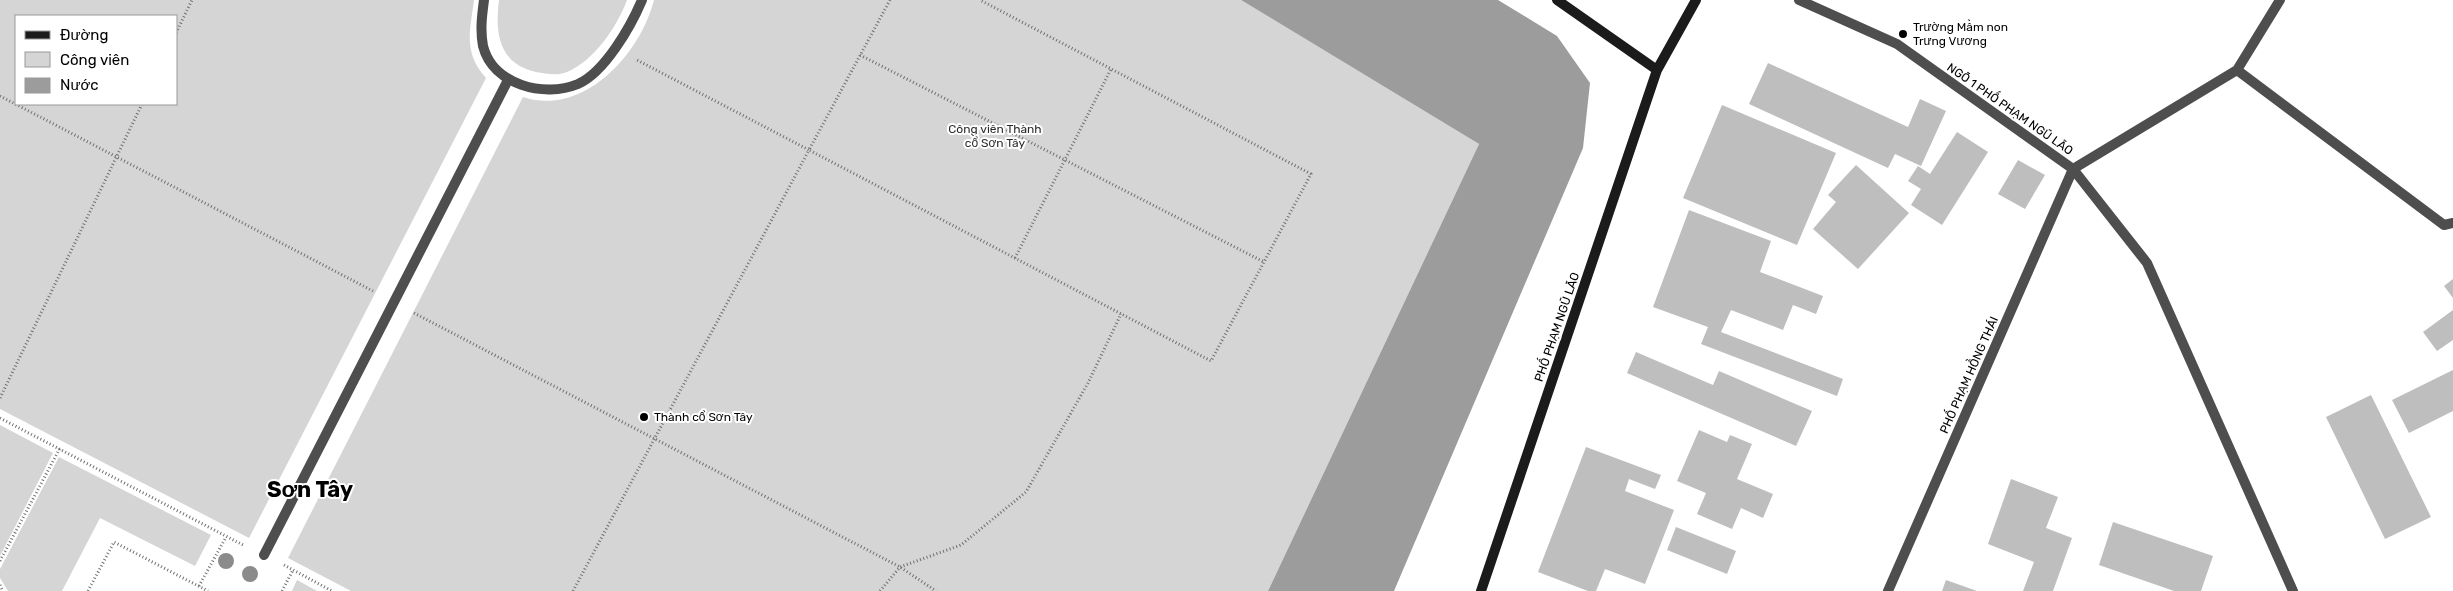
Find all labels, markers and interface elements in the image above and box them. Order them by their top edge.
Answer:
legend [15,15,178,105]
place label: Trường Mầm non Trưng Vương [1913,19,2008,48]
text: Đường [60,26,108,44]
marker: Trường Mầm non Trưng Vương [1897,28,1909,40]
text: Công viên [60,51,129,69]
street label: NGÕ 1 PHỐ PHẠM NGŨ LÃO [1944,58,2077,158]
text: Nước [60,76,99,94]
park label: Công viên Thành cổ Sơn Tây [948,122,1042,150]
street label: PHỐ PHẠM NGŨ LÃO [1530,270,1582,384]
street label: PHỐ PHẠM HỒNG THÁI [1935,313,2001,436]
place label: Thành cổ Sơn Tây [654,410,753,424]
marker: Thành cổ Sơn Tây [638,411,650,423]
district label: Sơn Tây [267,476,353,503]

